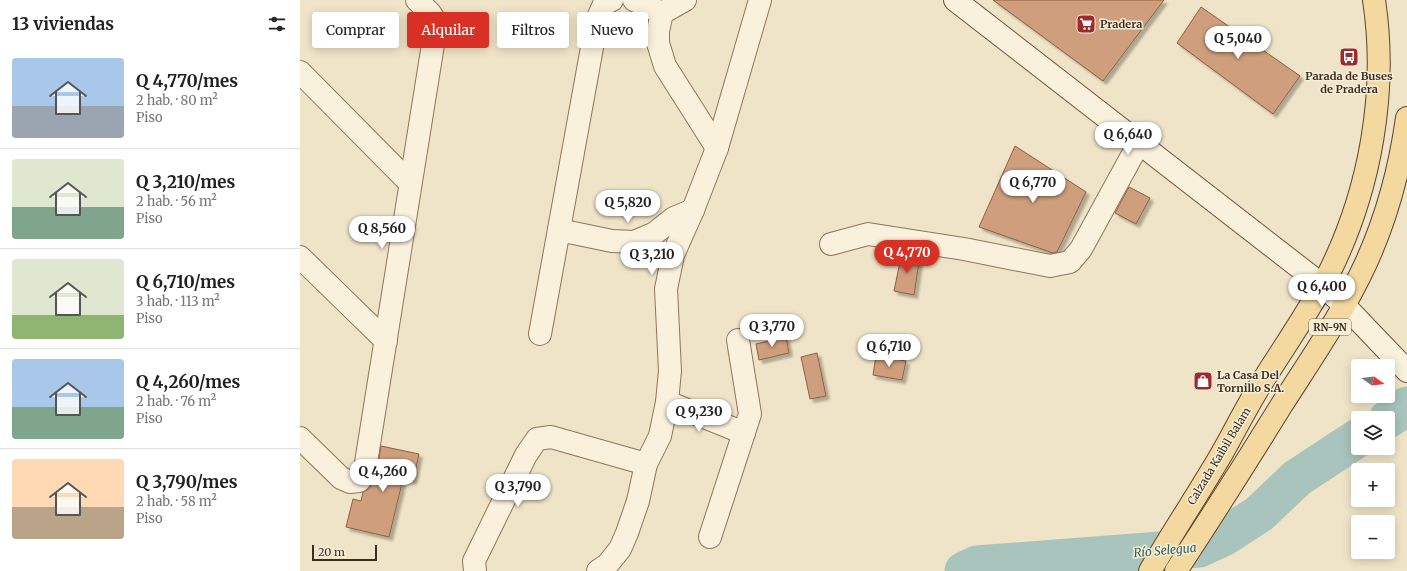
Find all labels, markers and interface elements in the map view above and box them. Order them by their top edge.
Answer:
chip: Comprar [312,12,399,48]
chip: Alquilar [407,12,489,48]
chip: Filtros [497,12,569,48]
chip: Nuevo [577,12,648,48]
text: 13 viviendas [12,13,114,35]
icon: filters [266,13,288,35]
supermarket icon: Pradera [1075,13,1097,35]
place label: Pradera [1100,17,1142,31]
pin: Q 5,040 [1201,26,1275,60]
text: Q 5,040 [1214,30,1262,47]
bus stop icon: Parada de Buses de Pradera [1338,46,1360,68]
place label: Parada de Buses de Pradera [1305,69,1393,96]
text: Q 4,770/mes [136,70,238,92]
icon: home [44,74,92,122]
text: 2 hab. · 80 m² [136,92,218,109]
text: Piso [136,109,163,126]
pin: Q 6,640 [1091,122,1165,156]
text: Q 6,640 [1104,126,1152,143]
pin: Q 6,770 [996,170,1070,204]
text: Q 3,210/mes [136,171,235,193]
text: Q 6,770 [1010,174,1056,191]
icon: home [44,175,92,223]
pin: Q 5,820 [591,190,665,224]
text: 2 hab. · 56 m² [136,193,217,210]
text: Q 5,820 [604,194,652,211]
text: Piso [136,210,163,227]
pin: Q 8,560 [345,216,419,250]
text: Q 8,560 [358,220,406,237]
pin: Q 4,770 [870,240,944,274]
pin: Q 3,210 [615,242,689,276]
text: Q 4,770 [883,244,931,261]
text: Q 3,210 [629,246,675,263]
text: Q 6,710/mes [136,271,235,293]
pin: Q 6,400 [1285,274,1359,308]
icon: home [44,275,92,323]
text: Q 6,400 [1297,278,1347,295]
text: 3 hab. · 113 m² [136,293,220,310]
text: Piso [136,310,163,327]
pin: Q 3,770 [735,314,809,348]
text: Q 3,770 [749,318,795,335]
road number: RN-9N [1309,319,1351,335]
pin: Q 6,710 [852,334,926,368]
text: Q 6,710 [867,338,911,355]
north arrow [1351,359,1395,403]
map controls [1351,359,1395,559]
place label: La Casa Del Tornillo S.A. [1217,368,1284,395]
shop icon: La Casa Del Tornillo S.A. [1192,370,1214,392]
text: Q 4,260/mes [136,371,240,393]
icon: home [44,375,92,423]
text: 2 hab. · 76 m² [136,393,216,410]
pin: Q 9,230 [662,399,736,433]
text: Q 9,230 [675,403,723,420]
street label: Calzada Kaibil Balam [1184,405,1254,507]
text: Piso [136,410,163,427]
button: layers [1351,411,1395,455]
pin: Q 4,260 [346,459,420,493]
text: Q 4,260 [359,463,407,480]
button: + [1351,463,1395,507]
text: Q 3,790/mes [136,471,237,493]
pin: Q 3,790 [481,474,555,508]
icon: home [44,475,92,523]
text: Q 3,790 [495,478,541,495]
text: 2 hab. · 58 m² [136,493,217,510]
text: Piso [136,510,163,527]
button: − [1351,515,1395,559]
water label: Río Selegua [1133,540,1197,560]
scale bar [312,543,377,562]
text: 20 m [318,545,345,559]

